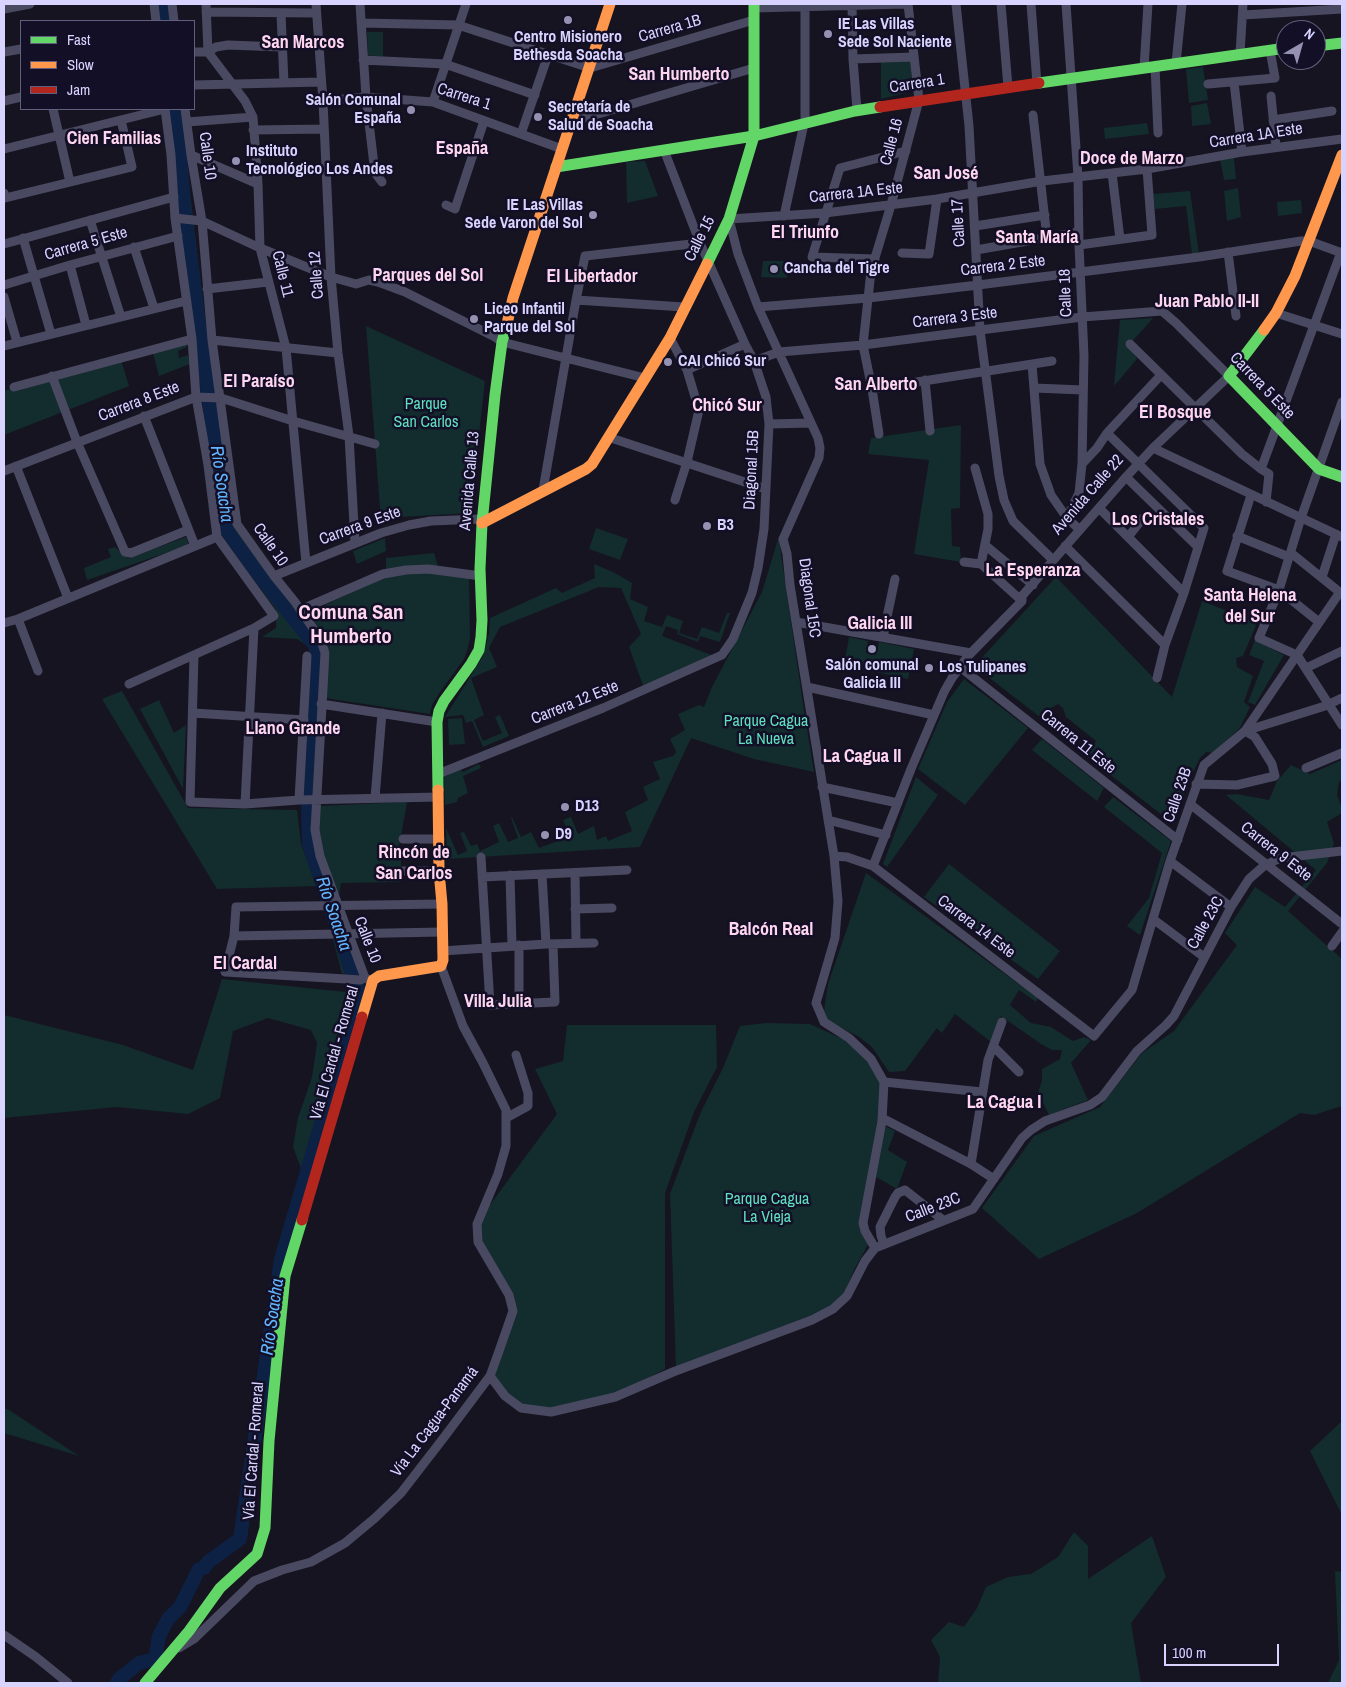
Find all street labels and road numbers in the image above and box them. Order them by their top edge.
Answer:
street label: Carrera 1B [637,11,703,47]
street label: Carrera 1 [888,70,946,98]
street label: Carrera 1 [435,79,493,115]
street label: Calle 16 [876,116,908,168]
street label: Carrera 1A Este [1208,119,1304,153]
street label: Calle 10 [194,131,220,181]
street label: Carrera 1A Este [808,179,904,207]
street label: Calle 17 [948,198,970,248]
street label: Calle 15 [681,213,719,265]
street label: Carrera 5 Este [42,223,130,265]
street label: Calle 11 [267,249,297,299]
street label: Calle 12 [306,250,328,300]
street label: Carrera 2 Este [959,251,1047,281]
street label: Calle 18 [1056,269,1076,317]
street label: Carrera 3 Este [911,303,999,333]
street label: Carrera 5 Este [1225,349,1299,423]
street label: Carrera 8 Este [96,378,182,426]
street label: Diagonal 15B [740,430,764,510]
street label: Avenida Calle 13 [456,431,484,531]
street label: Avenida Calle 22 [1048,451,1128,539]
street label: Carrera 9 Este [317,502,403,550]
street label: Calle 10 [248,520,292,570]
street label: Diagonal 15C [794,557,824,639]
street label: Carrera 12 Este [528,677,622,729]
street label: Carrera 11 Este [1036,706,1120,778]
street label: Calle 23B [1160,765,1196,825]
street label: Carrera 9 Este [1236,818,1316,886]
street label: Carrera 14 Este [933,891,1019,963]
street label: Calle 23C [1184,893,1228,953]
street label: Calle 10 [349,914,385,966]
street label: Vía El Cardal - Romeral [307,984,363,1122]
street label: Calle 23C [903,1189,963,1227]
street label: Vía La Cagua-Panamá [387,1363,483,1481]
street label: Vía El Cardal - Romeral [240,1381,268,1521]

